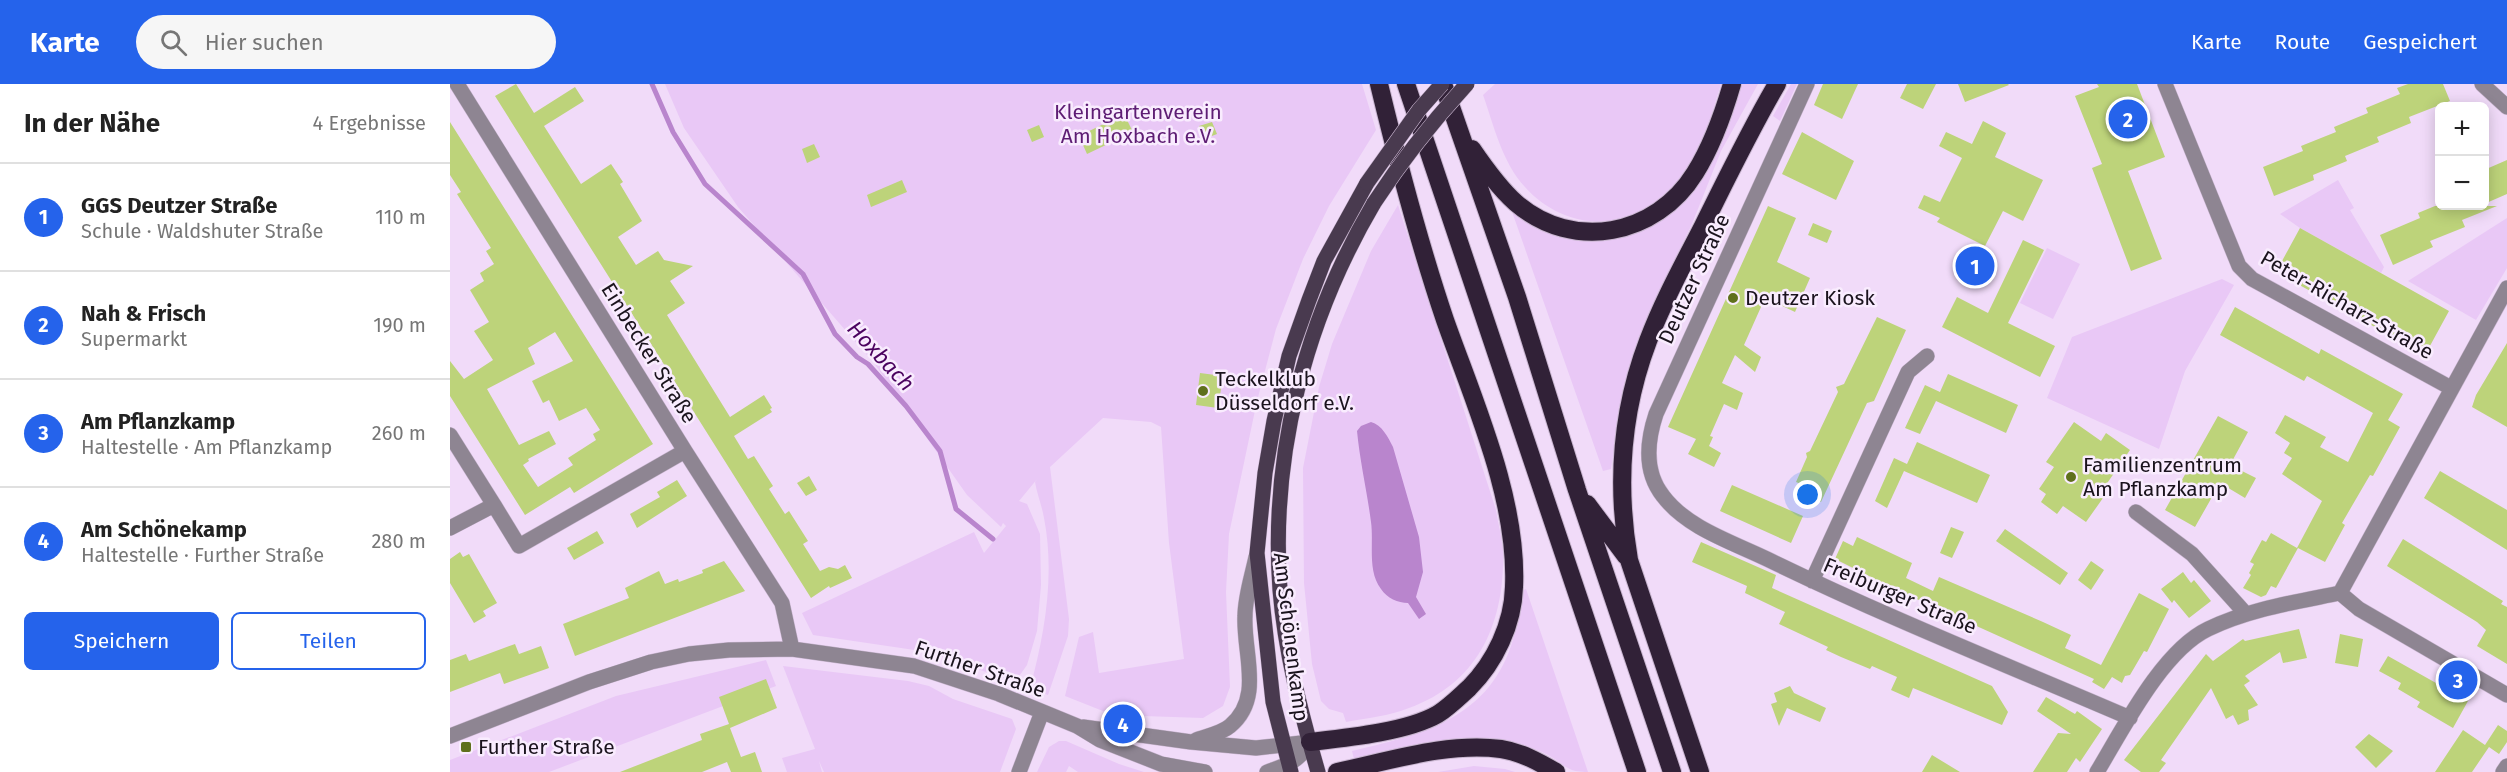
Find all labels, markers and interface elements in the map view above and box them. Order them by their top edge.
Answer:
search box [136,15,556,69]
text: Karte [30,26,100,59]
icon: search [157,26,190,59]
text: Hier suchen [205,29,324,56]
text: Karte [2191,29,2242,55]
text: Route [2275,29,2330,55]
text: Gespeichert [2363,29,2477,55]
pin: 2 [2108,96,2148,141]
park label: Kleingartenverein Am Hoxbach e.V. [1054,99,1222,149]
map controls [2435,102,2489,210]
button: + [2435,102,2489,156]
text: In der Nähe [24,108,160,139]
text: 4 Ergebnisse [313,111,426,135]
button: − [2435,156,2489,210]
text: GGS Deutzer Straße [81,192,277,219]
text: 1 [39,205,48,229]
text: 110 m [375,205,426,229]
street label: Deutzer Straße [1652,210,1736,348]
text: Schule · Waldshuter Straße [81,219,324,243]
pin: 1 [1956,244,1994,288]
street label: Peter-Richarz-Straße [2256,245,2438,365]
street label: Einbecker Straße [595,278,703,428]
place label: Deutzer Kiosk [1745,285,1875,311]
marker: Deutzer Kiosk [1726,291,1740,305]
text: Nah & Frisch [81,300,206,327]
text: 2 [38,313,49,337]
text: 190 m [373,313,426,337]
water label: Hoxbach [842,315,920,397]
text: Supermarkt [81,327,187,351]
place label: Teckelklub Düsseldorf e.V. [1215,366,1354,416]
marker: Teckelklub Düsseldorf e.V. [1196,384,1210,398]
text: Am Pflanzkamp [81,408,235,435]
text: 3 [38,421,49,445]
text: 260 m [372,421,426,445]
text: Haltestelle · Am Pflanzkamp [81,435,332,459]
place label: Familienzentrum Am Pflanzkamp [2083,452,2242,502]
marker: Familienzentrum Am Pflanzkamp [2064,470,2078,484]
your location [1793,480,1822,509]
text: Am Schönekamp [81,516,247,543]
text: 4 [38,529,49,553]
text: 280 m [371,529,426,553]
text: Haltestelle · Further Straße [81,543,324,567]
street label: Am Schönenkamp [1268,551,1314,723]
street label: Freiburger Straße [1819,552,1981,640]
button: Speichern [24,612,219,670]
button: Teilen [231,612,426,670]
street label: Further Straße [911,634,1049,704]
pin: 3 [2438,658,2478,702]
pin: 4 [1104,702,1142,746]
place label: Further Straße [478,734,615,760]
marker: Further Straße [459,740,473,754]

